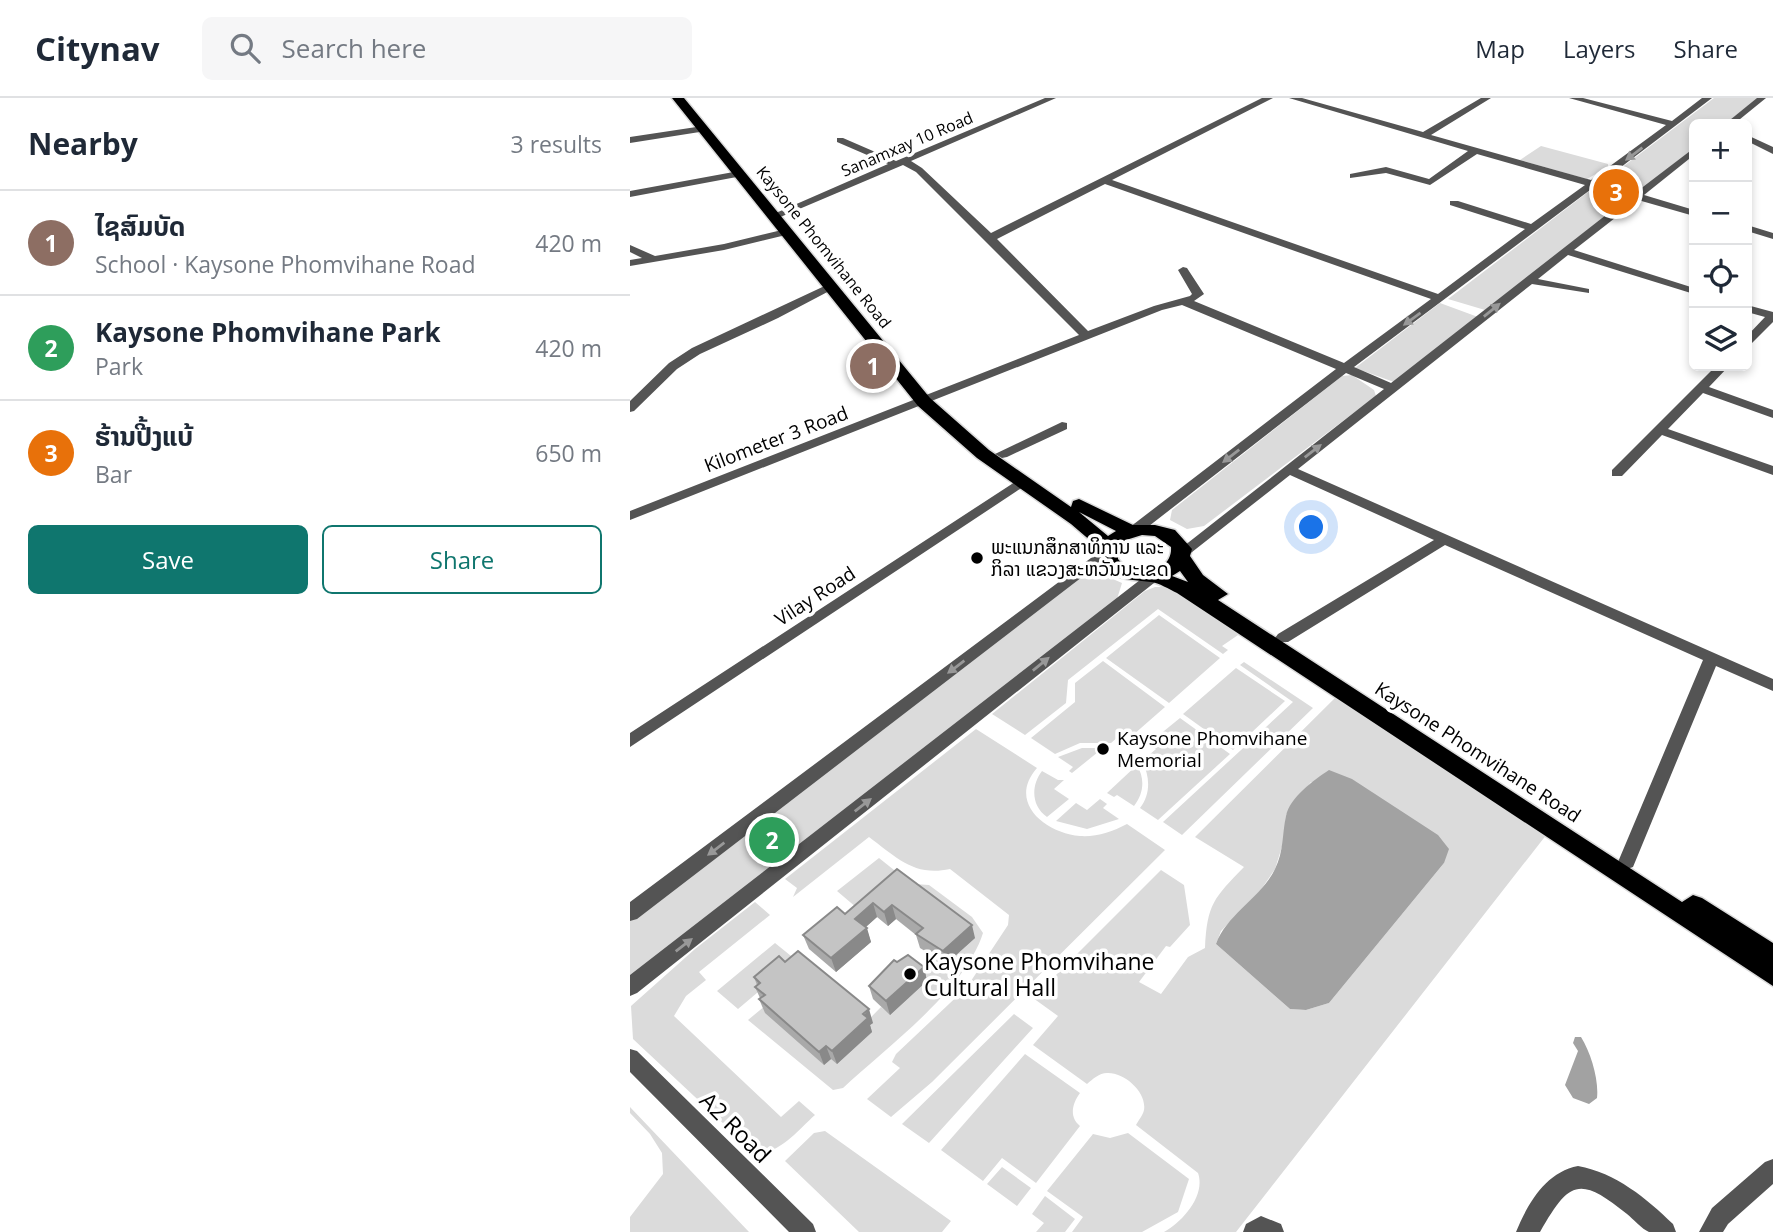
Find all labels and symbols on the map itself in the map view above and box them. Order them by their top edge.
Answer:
street label: Sanamxay 10 Road [838,106,976,182]
one-way arrow [1625,146,1643,160]
street label: Kaysone Phomvihane Road [752,161,896,333]
pin: 3 [1593,166,1639,218]
one-way arrow [1482,303,1500,318]
one-way arrow [1403,312,1421,326]
pin: 1 [850,340,896,392]
street label: Kilometer 3 Road [700,400,852,478]
one-way arrow [1304,444,1322,459]
one-way arrow [1222,449,1240,463]
your location [1294,510,1328,544]
place label: ພະແນກສຶກສາທິການ ແລະ ກິລາ ແຂວງສະຫວັນນະເຂດ [991,534,1169,582]
marker: ພະແນກສຶກສາທິການ ແລະ ກິລາ ແຂວງສະຫວັນນະເຂດ [969,550,985,566]
street label: Vilay Road [770,560,860,632]
one-way arrow [1032,657,1050,672]
one-way arrow [947,660,965,674]
street label: Kaysone Phomvihane Road [1370,676,1586,828]
place label: Kaysone Phomvihane Memorial [1117,725,1307,773]
marker: Kaysone Phomvihane Memorial [1095,741,1111,757]
one-way arrow [854,798,871,813]
pin: 2 [749,814,795,866]
one-way arrow [707,841,725,856]
one-way arrow [674,938,692,953]
place label: Kaysone Phomvihane Cultural Hall [924,945,1154,1003]
marker: Kaysone Phomvihane Cultural Hall [902,966,918,982]
street label: A2 Road [693,1084,779,1170]

